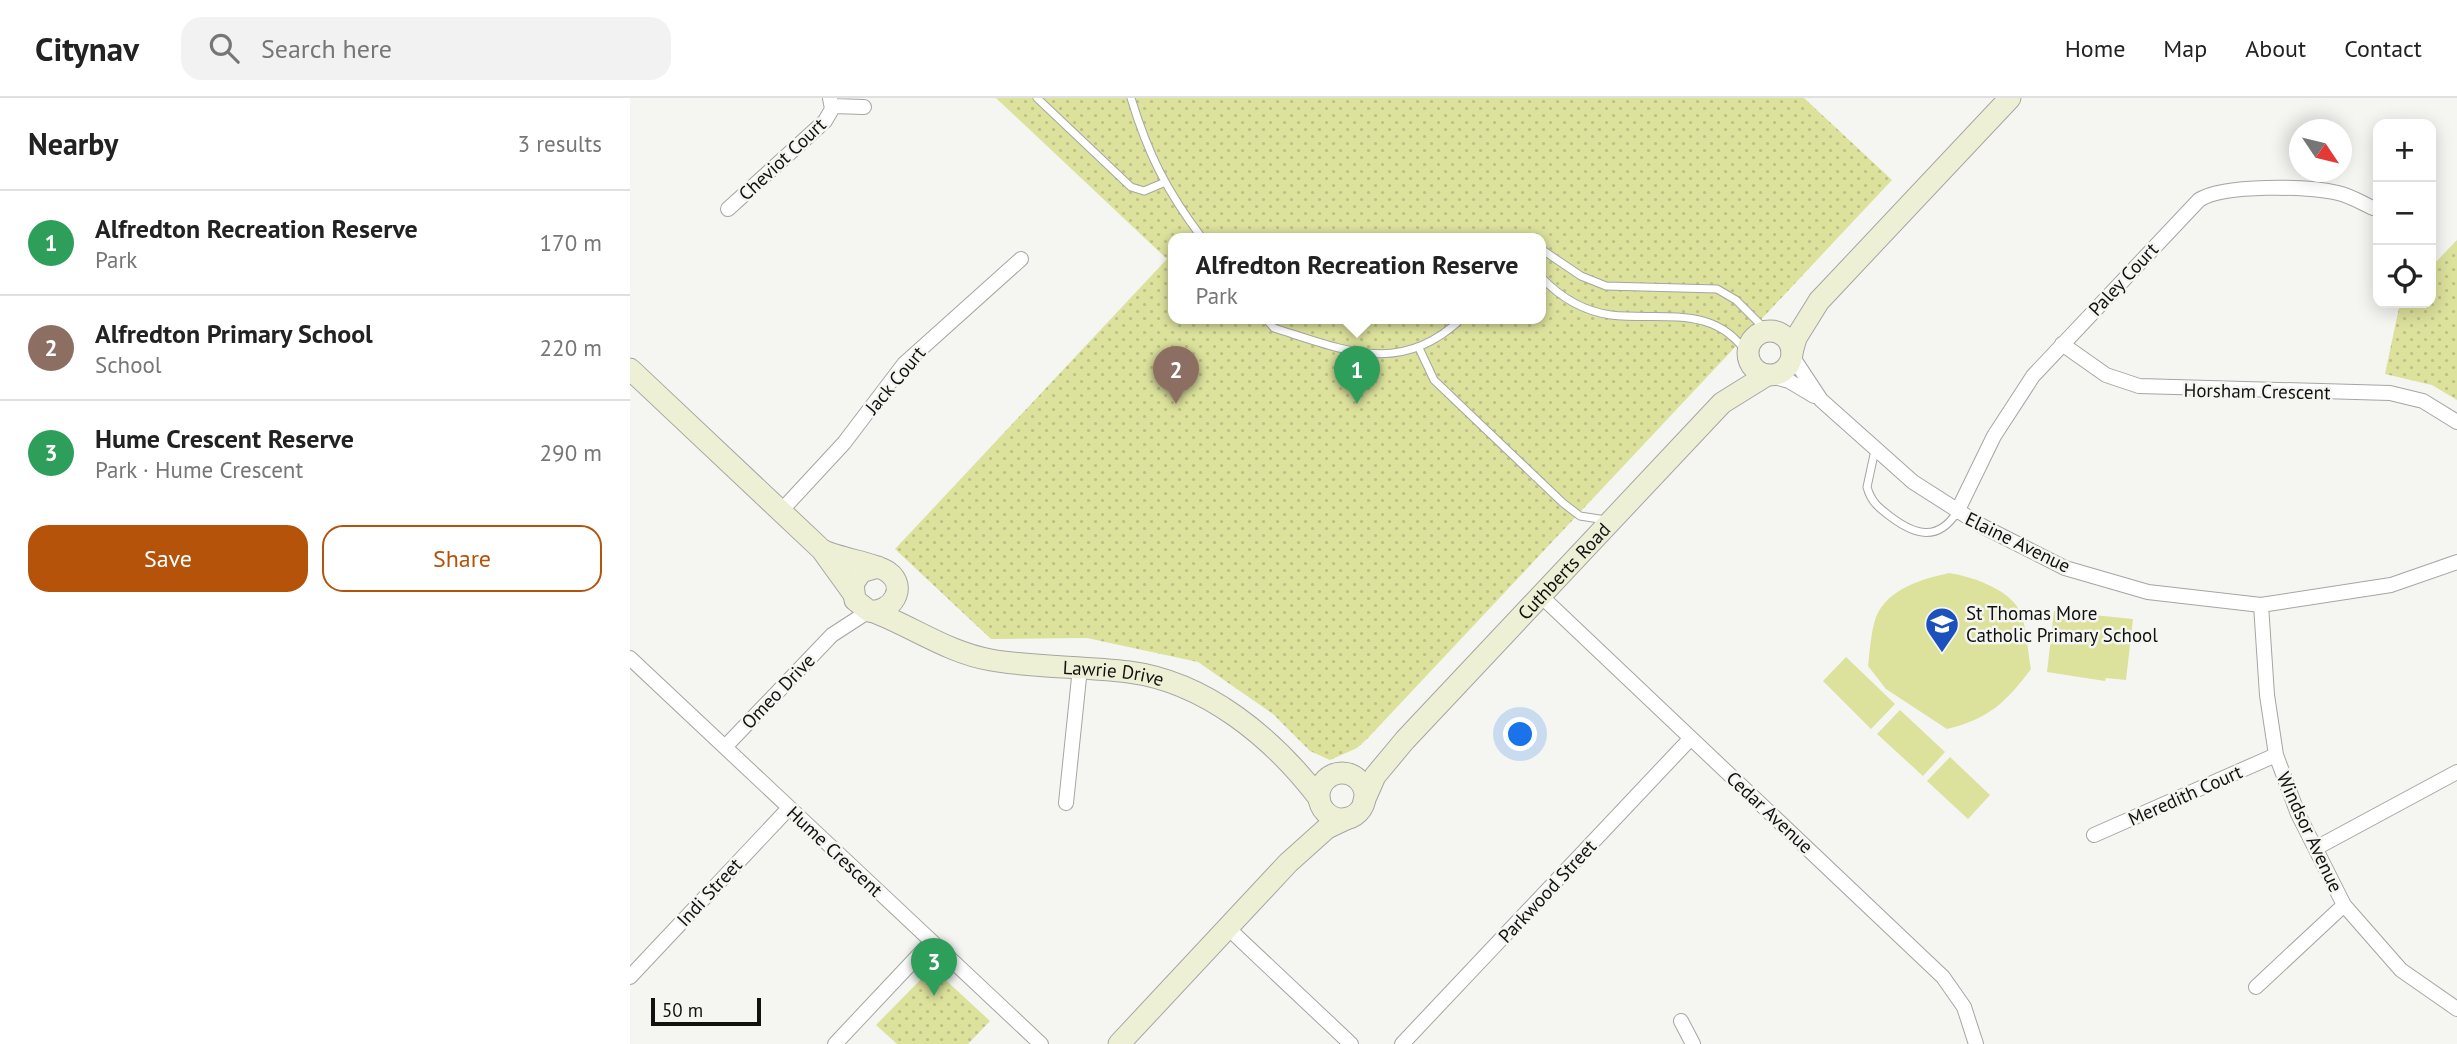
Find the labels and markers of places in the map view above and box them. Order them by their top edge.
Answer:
pin: 2 [1153,346,1199,404]
pin: 1 [1334,346,1380,404]
place label: St Thomas More Catholic Primary School [1966,601,2158,647]
school or university icon: St Thomas More Catholic Primary School [1923,605,1961,654]
pin: 3 [911,938,957,996]

